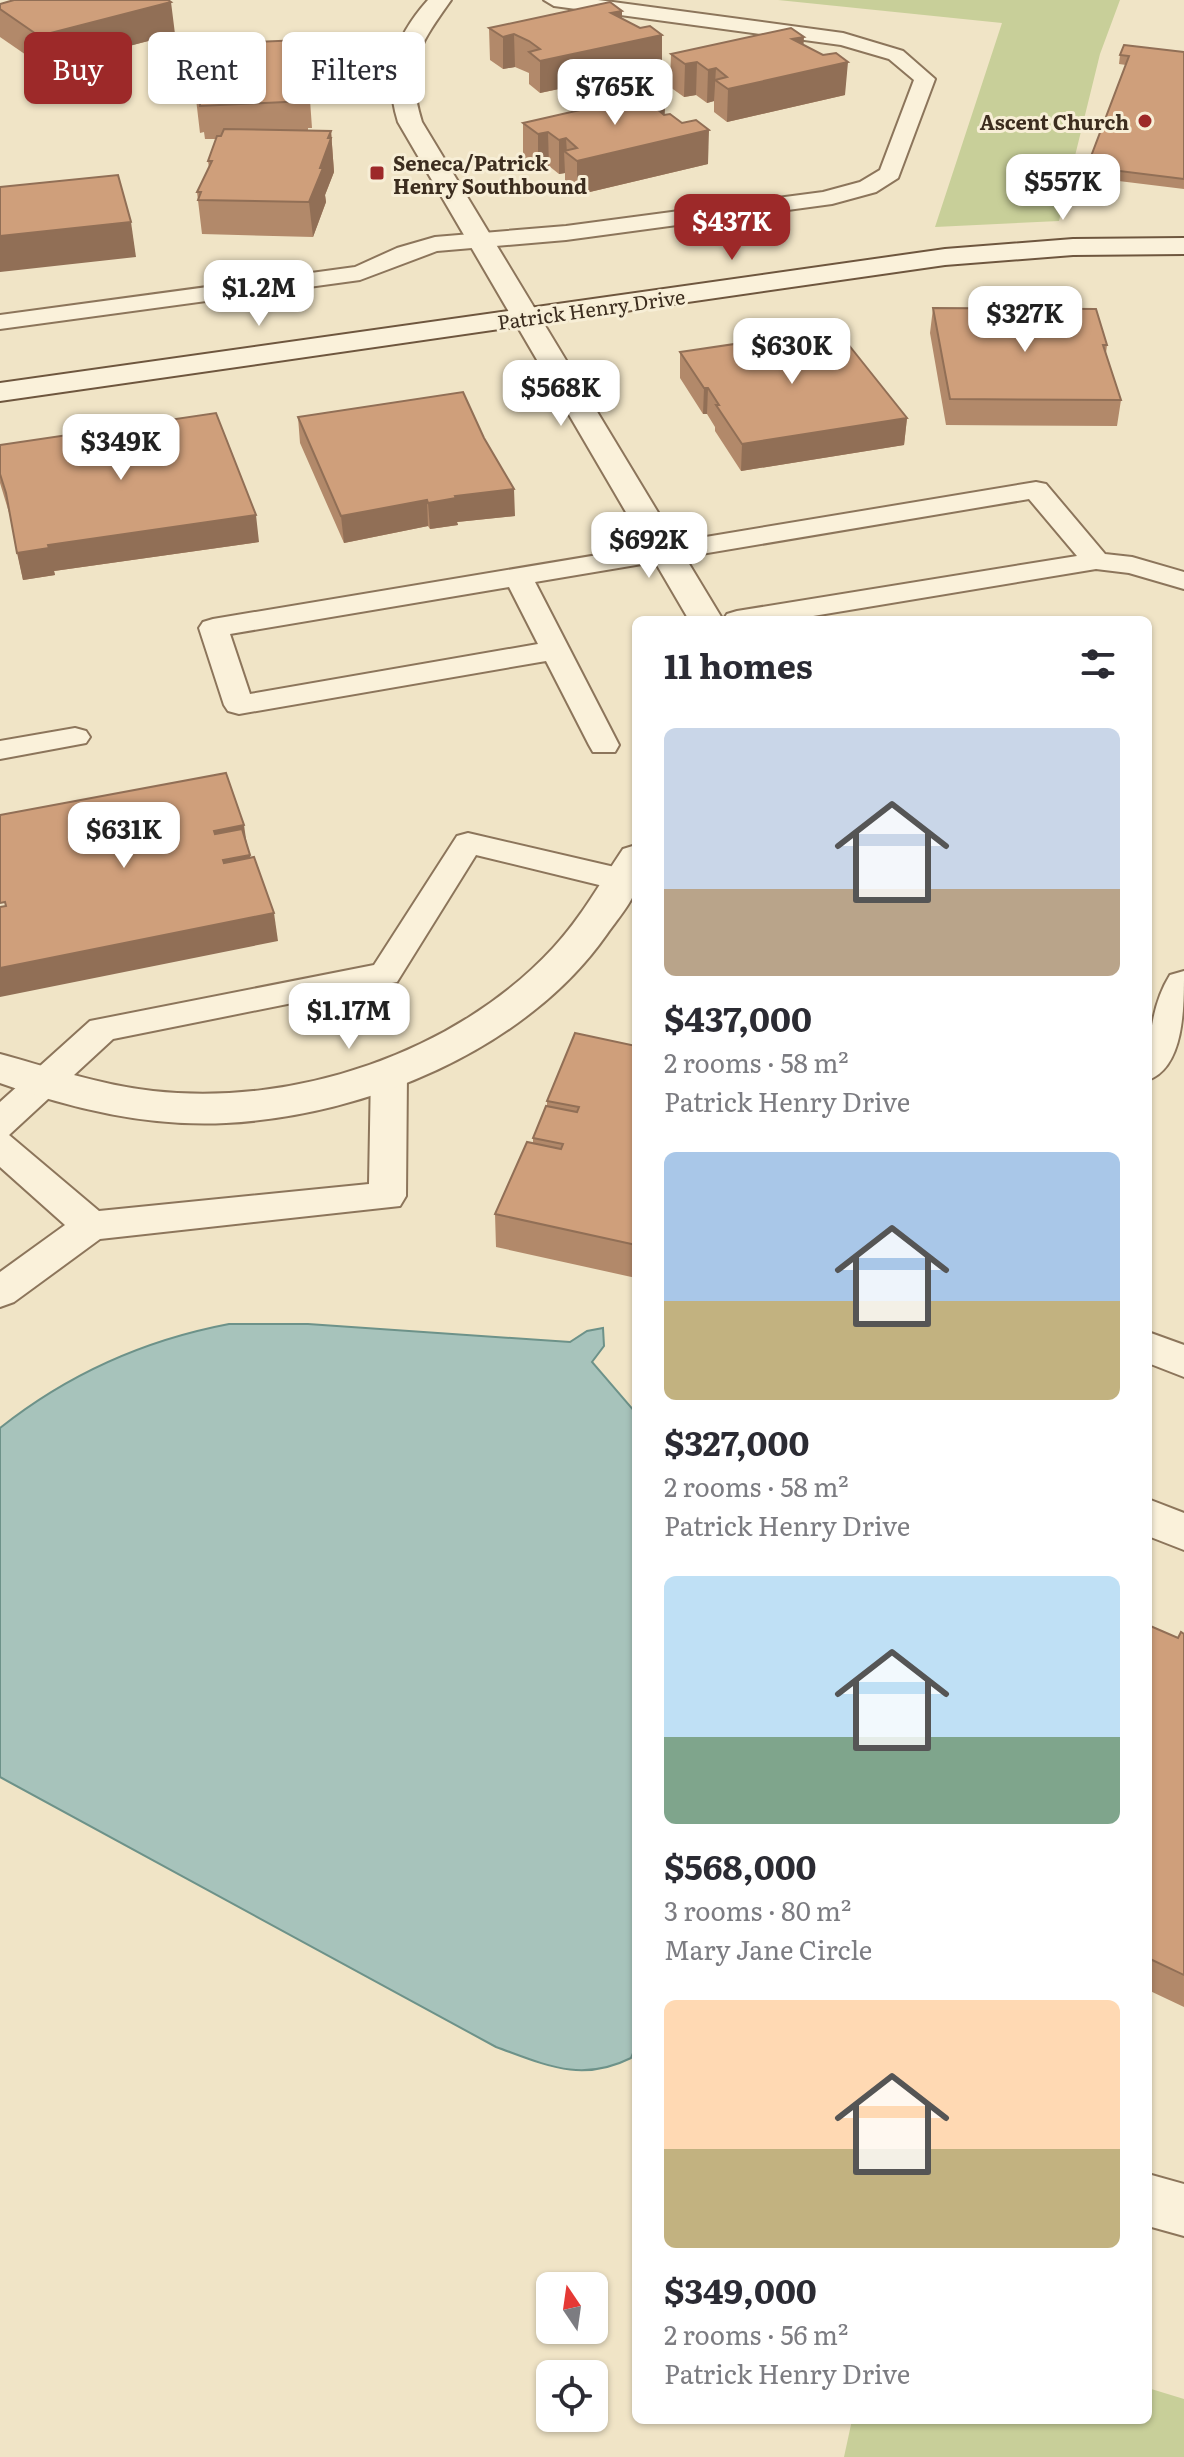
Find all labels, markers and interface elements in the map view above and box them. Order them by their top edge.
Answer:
chip: Buy [24,32,132,104]
chip: Rent [148,32,266,104]
chip: Filters [282,32,425,104]
pin: $765K [559,59,671,127]
text: $765K [576,65,654,104]
place label: Ascent Church [980,106,1129,136]
marker: Ascent Church [1136,112,1154,130]
place label: Seneca/Patrick Henry Southbound [393,147,587,200]
pin: $557K [1007,154,1119,222]
text: $557K [1024,160,1102,199]
marker: Seneca/Patrick Henry Southbound [368,164,386,182]
pin: $437K [676,194,788,262]
text: $437K [692,200,772,239]
pin: $1.2M [203,260,315,328]
text: $1.2M [222,266,296,305]
street label: Patrick Henry Drive [495,280,687,336]
pin: $327K [969,286,1081,354]
text: $327K [986,292,1064,331]
pin: $630K [736,318,848,386]
text: $630K [751,324,833,363]
pin: $568K [505,360,617,428]
text: $568K [521,366,601,405]
pin: $349K [65,414,177,482]
text: $349K [81,420,161,459]
pin: $692K [593,512,705,580]
text: $692K [609,518,689,557]
text: 11 homes [664,639,813,689]
icon: filters [1076,642,1120,686]
icon: home [820,780,964,924]
pin: $631K [68,802,180,870]
text: $631K [86,808,162,847]
pin: $1.17M [284,983,414,1051]
text: $1.17M [307,989,391,1028]
text: $437,000 [664,992,812,1042]
text: 2 rooms · 58 m² [664,1042,849,1081]
text: Patrick Henry Drive [664,1081,910,1120]
icon: home [820,1204,964,1348]
text: $327,000 [664,1416,809,1466]
text: 2 rooms · 58 m² [664,1466,849,1505]
text: Patrick Henry Drive [664,1505,910,1544]
icon: home [820,1628,964,1772]
text: $568,000 [664,1840,817,1890]
text: 3 rooms · 80 m² [664,1890,851,1929]
text: Mary Jane Circle [664,1929,872,1968]
icon: home [820,2052,964,2196]
text: $349,000 [664,2264,817,2314]
north arrow [536,2272,608,2344]
map controls [536,2272,608,2432]
text: 2 rooms · 56 m² [664,2314,848,2353]
text: Patrick Henry Drive [664,2353,910,2392]
button: locate [536,2360,608,2432]

